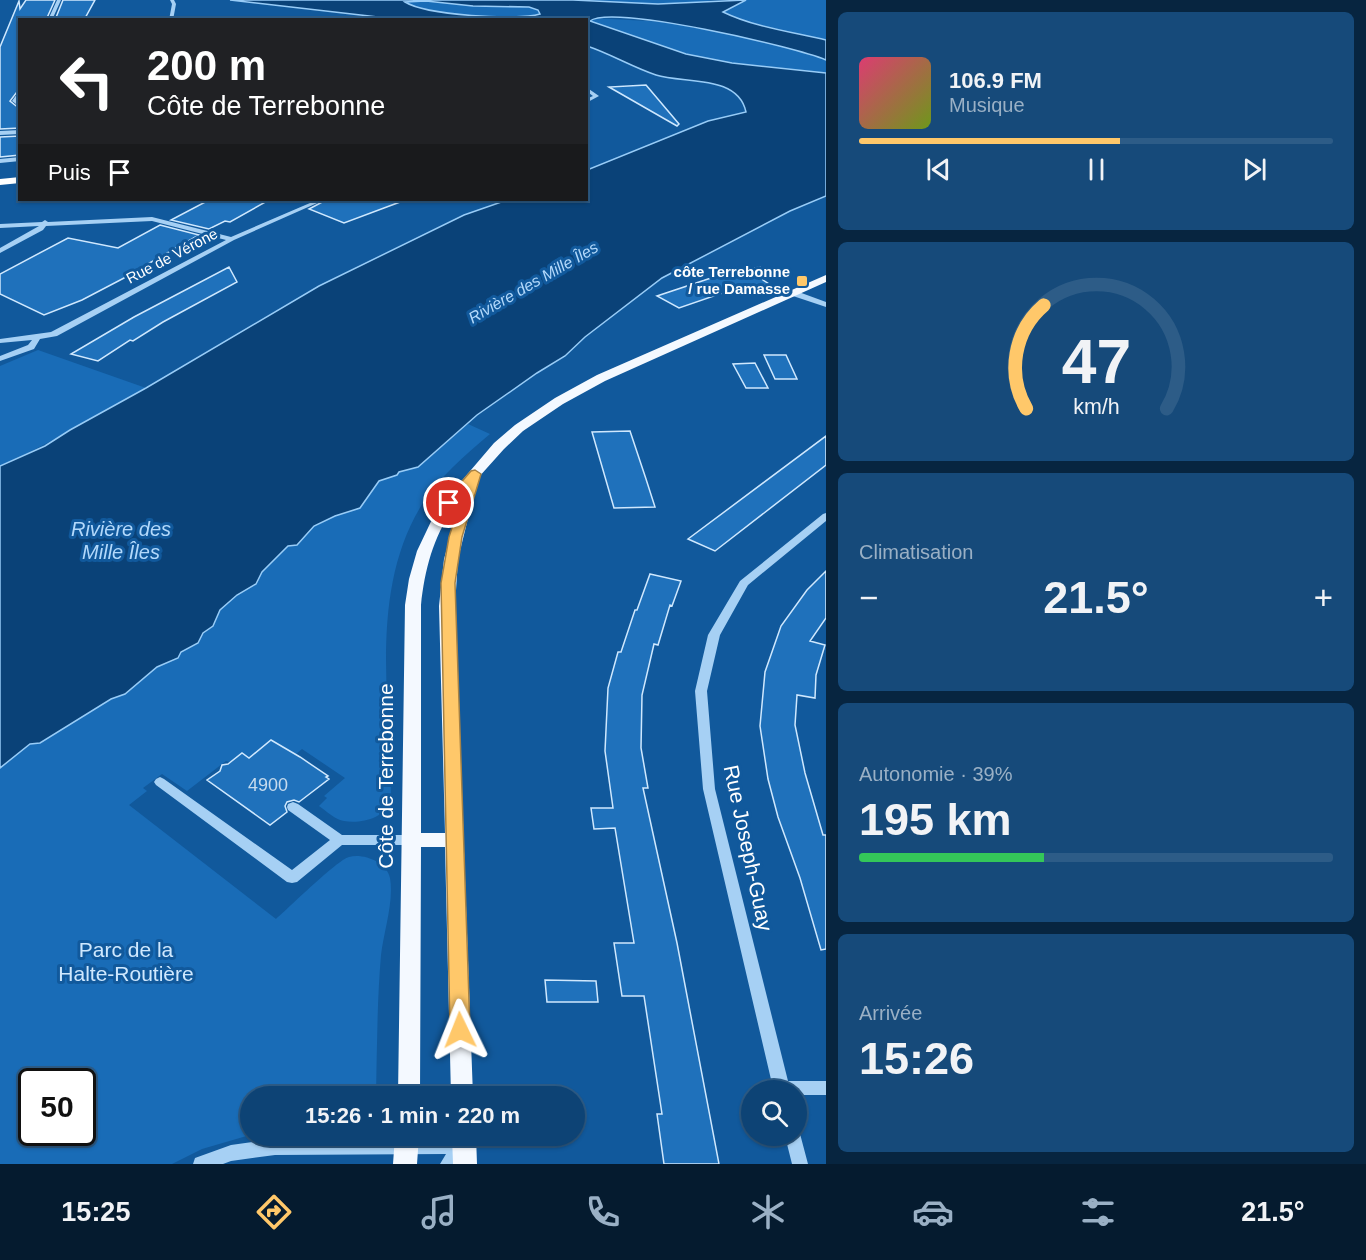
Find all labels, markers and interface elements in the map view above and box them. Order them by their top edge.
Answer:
icon: left [48,42,126,120]
text: 200 m [147,42,266,89]
text: 106.9 FM [949,68,1042,93]
text: Côte de Terrebonne [147,91,385,121]
text: Musique [949,94,1025,116]
icon: previous [922,153,955,186]
icon: pause [1080,153,1113,186]
icon: next [1238,153,1271,186]
icon: arrive [103,156,136,189]
text: Puis [48,160,91,185]
street label: Rue de Vérone [123,224,220,287]
water label: Rivière des Mille Îles [465,238,601,326]
place label: côte Terrebonne / rue Damasse [674,263,790,297]
marker: côte Terrebonne / rue Damasse [795,274,809,288]
text: 47 [1061,327,1131,396]
text: km/h [1073,395,1119,419]
pin [423,477,474,528]
icon: arrive [432,486,465,519]
water label: Rivière des Mille Îles [71,518,171,563]
text: Climatisation [859,541,973,563]
text: 21.5° [1043,572,1149,623]
text: − [859,579,878,616]
text: + [1314,579,1333,616]
street label: Côte de Terrebonne [374,683,397,869]
street label: Rue Joseph-Guay [720,763,777,934]
text: Autonomie · 39% [859,763,1012,785]
house number: 4900 [248,775,288,795]
text: 195 km [859,794,1012,845]
park label: Parc de la Halte-Routière [58,938,194,985]
position arrow [428,998,492,1062]
text: Arrivée [859,1002,922,1024]
text: 15:26 [859,1033,974,1084]
speed limit sign: 50 [18,1068,96,1146]
map controls [741,1080,807,1146]
button: search [741,1080,807,1146]
text: 15:26 · 1 min · 220 m [305,1103,520,1128]
icon: directions [253,1191,295,1233]
icon: music [418,1191,460,1233]
icon: phone [582,1191,624,1233]
icon: climate [747,1191,789,1233]
icon: car [912,1191,954,1233]
icon: filters [1077,1191,1119,1233]
text: 15:25 [61,1197,130,1227]
text: 21.5° [1241,1197,1305,1227]

